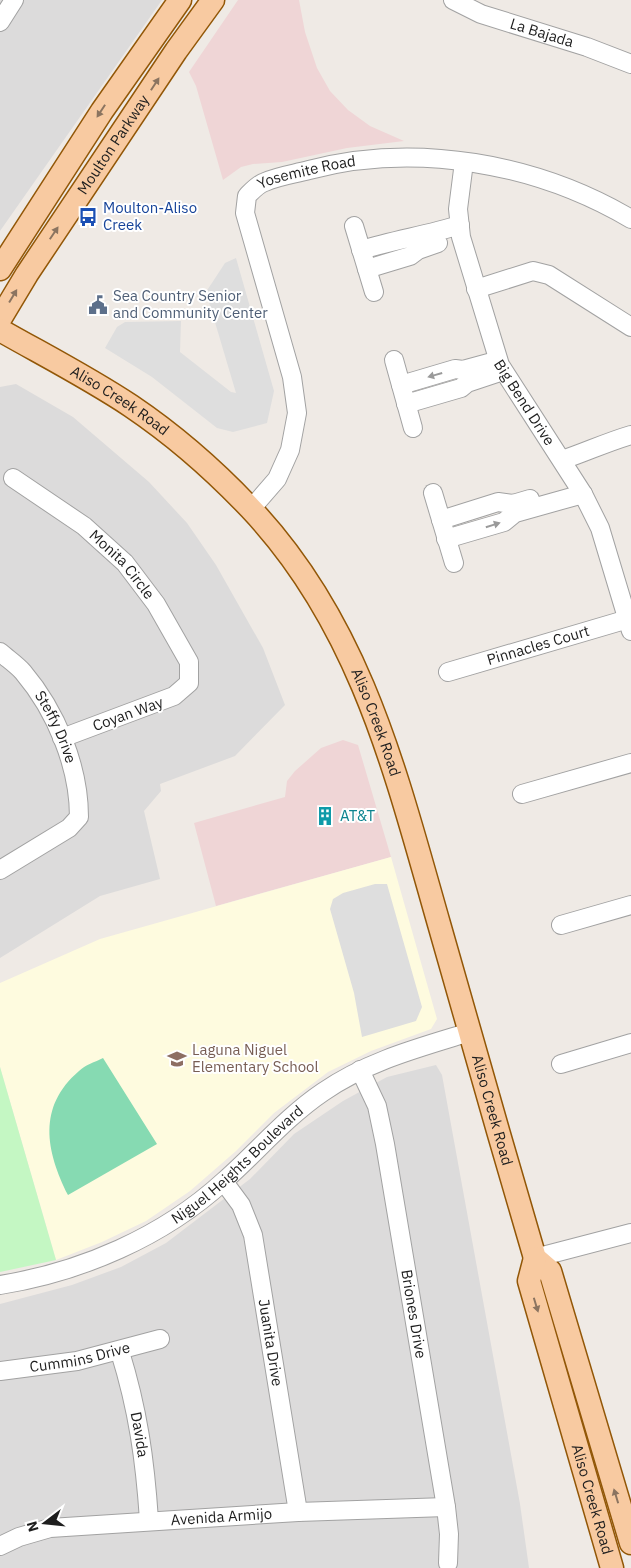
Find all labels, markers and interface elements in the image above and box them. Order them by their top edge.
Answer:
street label: La Bajada [508,14,576,51]
one-way arrow [150,77,159,91]
street label: Moulton Parkway [73,90,153,198]
one-way arrow [97,105,106,118]
street label: Yosemite Road [254,151,357,193]
place label: Moulton-Aliso Creek [103,198,197,234]
bus stop icon: Moulton-Aliso Creek [77,206,99,228]
one-way arrow [49,226,59,240]
place label: Sea Country Senior and Community Center [113,286,268,322]
one-way arrow [9,290,18,303]
public building icon: Sea Country Senior and Community Center [87,294,109,316]
street label: Big Bend Drive [490,356,559,449]
street label: Aliso Creek Road [67,361,173,439]
one-way arrow [428,372,443,380]
one-way arrow [486,521,501,529]
street label: Monita Circle [86,525,159,603]
street label: Pinnacles Court [485,621,591,669]
street label: Aliso Creek Road [347,665,405,778]
street label: Steffy Drive [31,687,81,765]
street label: Coyan Way [90,692,166,735]
building icon: AT&T [314,805,336,827]
place label: AT&T [340,806,376,825]
place label: Laguna Niguel Elementary School [192,1040,319,1076]
school or university icon: Laguna Niguel Elementary School [166,1048,188,1070]
street label: Aliso Creek Road [468,1053,517,1167]
street label: Niguel Heights Boulevard [167,1101,307,1228]
street label: Briones Drive [397,1268,431,1360]
street label: Juanita Drive [255,1298,287,1388]
one-way arrow [533,1298,541,1313]
street label: Cummins Drive [28,1337,132,1376]
street label: Davida [127,1410,153,1458]
street label: Aliso Creek Road [568,1442,618,1557]
one-way arrow [612,1489,620,1504]
north arrow [20,1498,70,1548]
street label: Avenida Armijo [170,1504,273,1529]
text: N [22,1519,43,1534]

